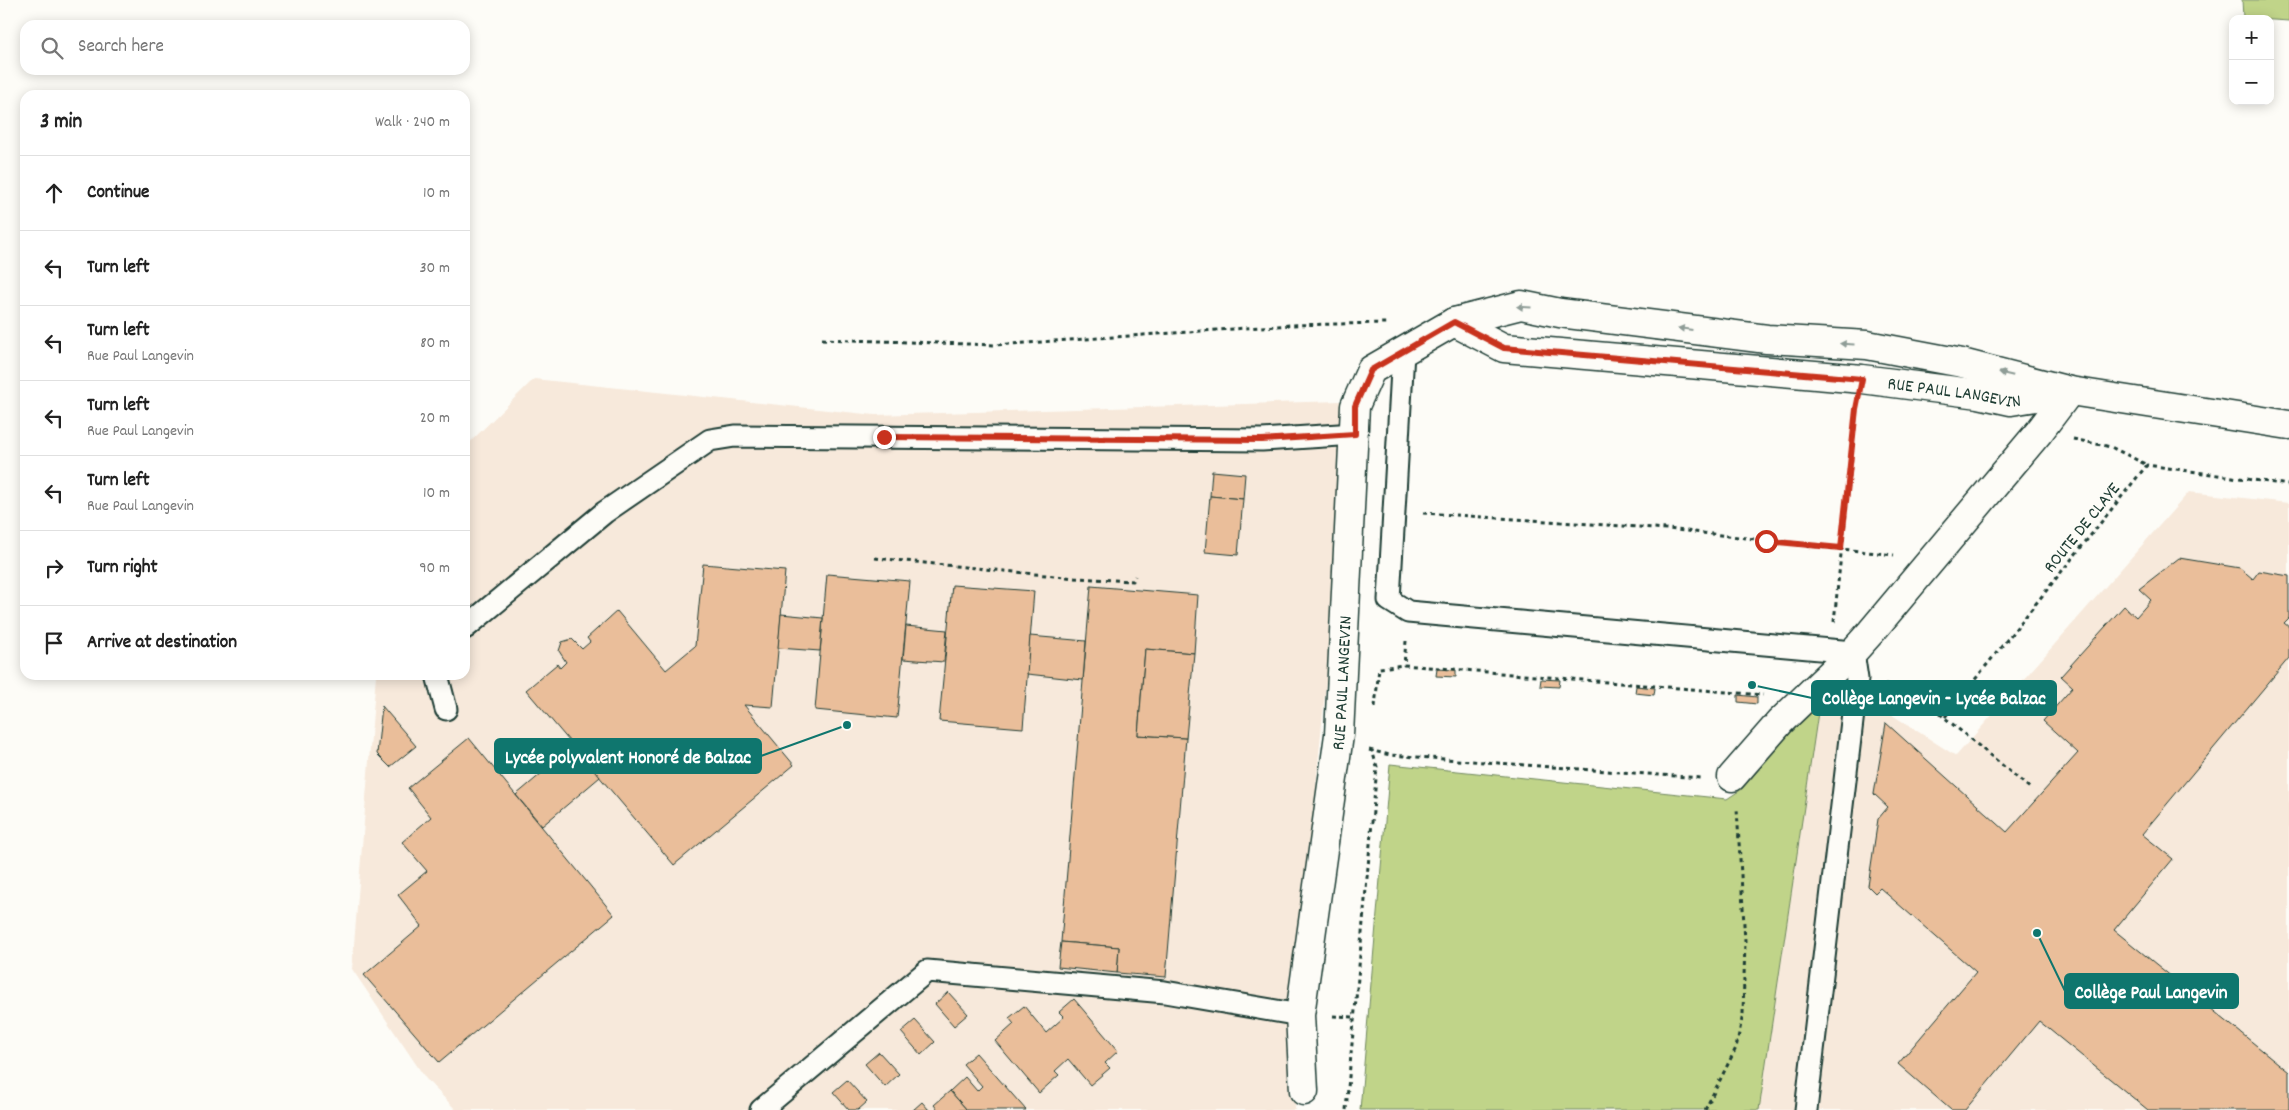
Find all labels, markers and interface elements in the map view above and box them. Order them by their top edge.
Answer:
map controls [2229,15,2274,105]
button: + [2229,15,2274,60]
search box [20,20,470,75]
icon: search [38,34,66,62]
text: Search here [78,34,164,61]
button: − [2229,60,2274,105]
text: 3 min [40,108,82,138]
text: Walk · 240 m [375,111,450,134]
icon: ahead [40,179,68,207]
text: Continue [87,180,149,207]
text: 10 m [423,182,450,205]
icon: left [40,254,68,282]
text: Turn left [87,255,150,282]
text: 30 m [420,257,450,280]
one-way arrow [1516,302,1532,310]
text: Turn left [87,318,150,345]
one-way arrow [1677,325,1693,333]
icon: left [40,329,68,357]
text: 80 m [420,332,450,355]
one-way arrow [1838,339,1854,347]
text: Rue Paul Langevin [87,345,194,368]
one-way arrow [1998,370,2013,378]
street label: RUE PAUL LANGEVIN [1886,372,2023,416]
text: Turn left [87,393,150,420]
icon: left [40,404,68,432]
text: 20 m [420,407,450,430]
text: Rue Paul Langevin [87,420,194,443]
route end [873,426,896,449]
text: Turn left [87,468,150,495]
street label: ROUTE DE CLAYE [2039,478,2127,579]
icon: left [40,479,68,507]
text: 10 m [423,482,450,505]
text: Rue Paul Langevin [87,495,194,518]
route start [1755,530,1778,553]
icon: right [40,554,68,582]
text: Turn right [87,555,158,582]
text: 90 m [419,557,450,580]
street label: RUE PAUL LANGEVIN [1327,615,1360,752]
icon: arrive [40,629,68,657]
text: Arrive at destination [87,630,237,657]
callout: Collège Langevin - Lycée Balzac [1812,681,2056,715]
text: Collège Langevin - Lycée Balzac [1822,687,2046,714]
callout: Lycée polyvalent Honoré de Balzac [495,739,761,773]
text: Lycée polyvalent Honoré de Balzac [505,746,751,773]
callout: Collège Paul Langevin [2065,974,2238,1008]
text: Collège Paul Langevin [2074,981,2228,1008]

